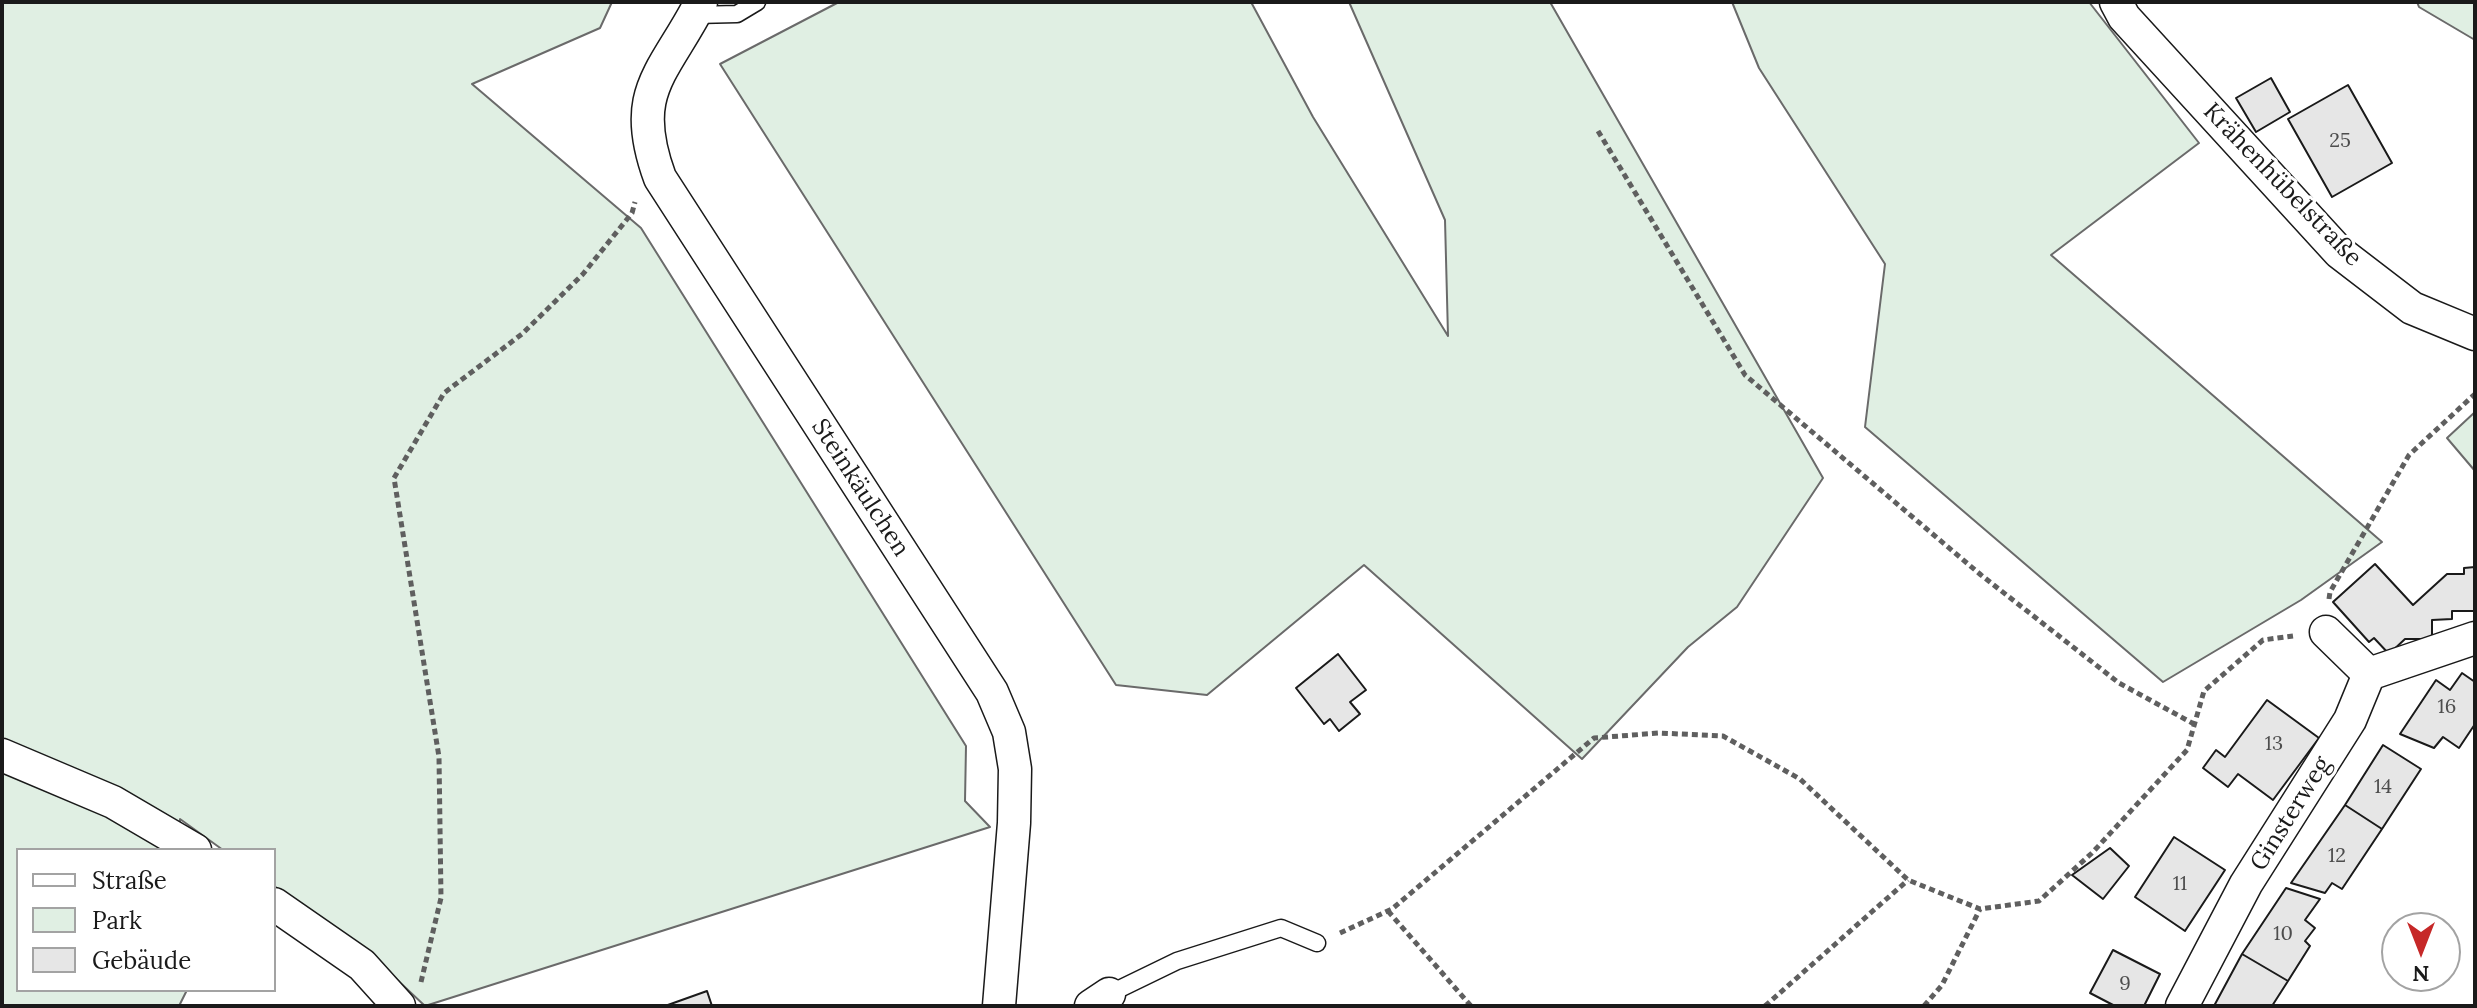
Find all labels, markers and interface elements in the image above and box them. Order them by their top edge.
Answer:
street label: Krähenhübelstraße [2197,97,2367,273]
house number: 25 [2329,129,2351,153]
street label: Steinkäulchen [805,414,915,562]
house number: 16 [2438,695,2456,719]
house number: 13 [2265,732,2283,756]
street label: Ginsterweg [2245,752,2337,876]
house number: 14 [2374,775,2392,799]
house number: 12 [2328,844,2346,868]
legend [16,848,276,992]
text: Straße [92,865,167,896]
house number: 11 [2173,872,2187,896]
text: Park [92,905,142,936]
north arrow [2381,912,2461,992]
house number: 10 [2273,922,2293,946]
text: Gebäude [92,945,191,976]
text: N [2413,960,2430,988]
house number: 9 [2119,972,2131,996]

